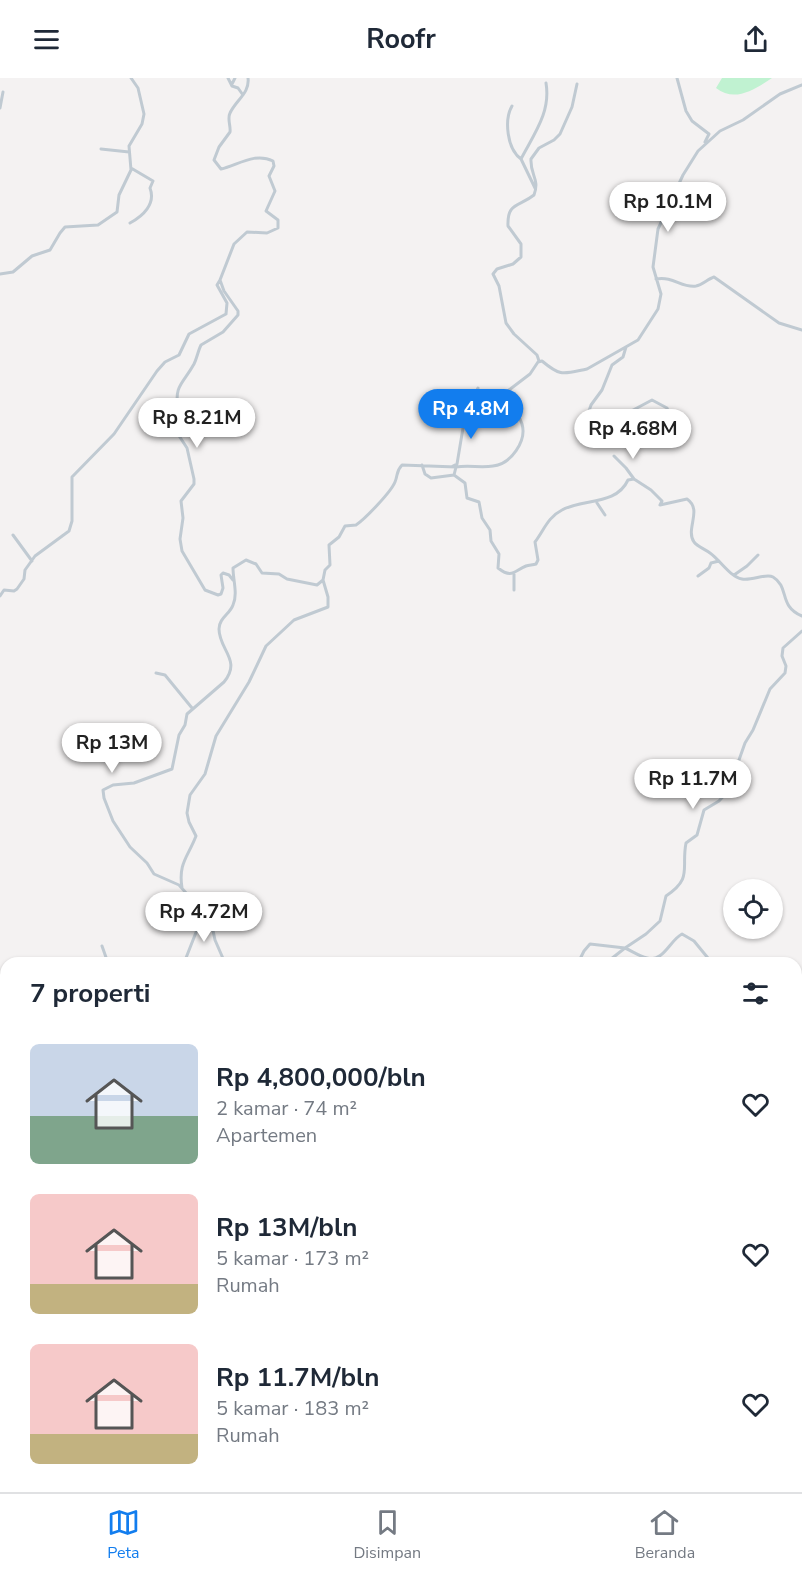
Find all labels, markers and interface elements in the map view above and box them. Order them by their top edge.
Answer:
text: Roofr [366,21,436,58]
icon: menu [30,23,63,56]
icon: share [739,23,772,56]
pin: Rp 10.1M [606,182,730,233]
text: Rp 10.1M [623,188,713,215]
pin: Rp 4.8M [416,389,526,440]
text: Rp 4.8M [432,395,510,422]
pin: Rp 8.21M [135,398,259,449]
text: Rp 8.21M [152,404,242,431]
pin: Rp 4.68M [571,409,695,460]
text: Rp 4.68M [588,415,678,442]
pin: Rp 13M [63,723,161,774]
text: Rp 13M [76,729,148,756]
pin: Rp 11.7M [631,759,755,810]
text: Rp 11.7M [648,765,738,792]
map controls [723,879,783,939]
button: locate [723,879,783,939]
pin: Rp 4.72M [142,892,266,943]
text: Rp 4.72M [159,898,249,925]
text: 7 properti [30,976,150,1011]
icon: filters [739,977,772,1010]
text: Rp 4,800,000/bln [216,1060,426,1095]
icon: home [78,1068,150,1140]
icon: heart [739,1088,772,1121]
text: 2 kamar · 74 m² [216,1095,357,1122]
text: Apartemen [216,1122,317,1149]
text: Rp 13M/bln [216,1210,357,1245]
icon: home [78,1218,150,1290]
icon: heart [739,1238,772,1271]
text: 5 kamar · 173 m² [216,1245,369,1272]
text: Rumah [216,1272,280,1299]
text: Rp 11.7M/bln [216,1360,380,1395]
icon: home [78,1368,150,1440]
icon: heart [739,1388,772,1421]
text: 5 kamar · 183 m² [216,1395,369,1422]
text: Rumah [216,1422,280,1449]
tab: Peta [107,1506,140,1564]
tab: Disimpan [354,1506,421,1564]
tab: Beranda [635,1506,695,1564]

